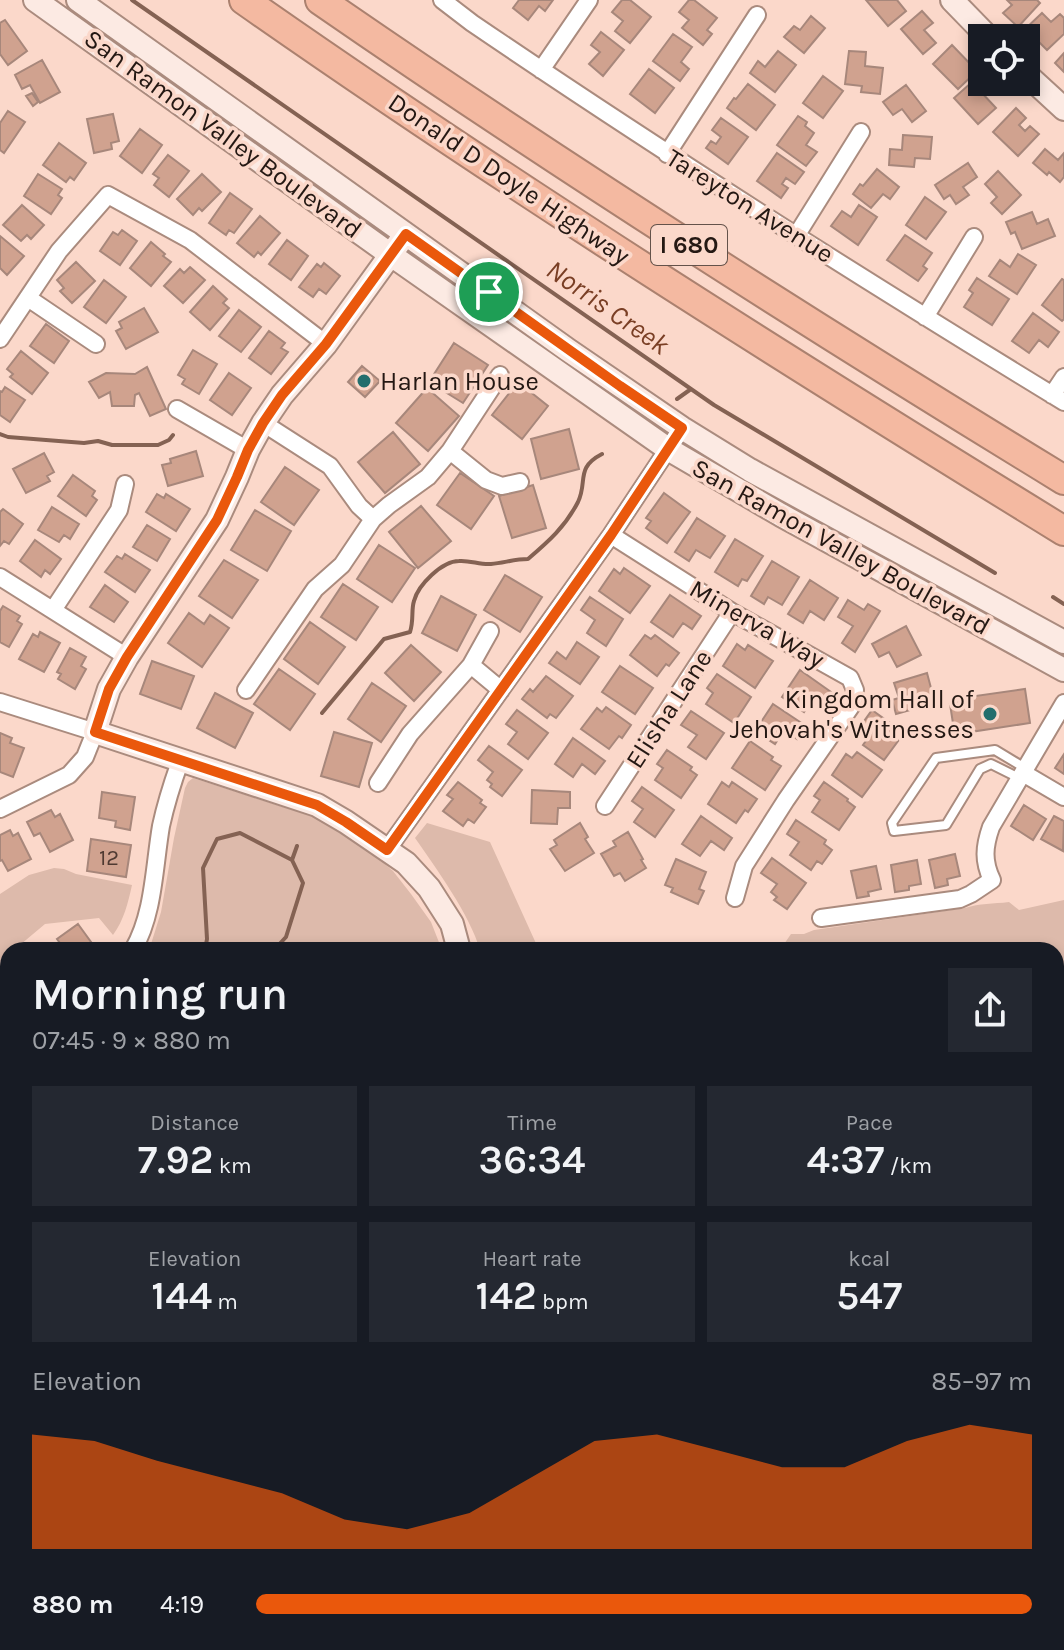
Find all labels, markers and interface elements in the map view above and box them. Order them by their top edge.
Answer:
street label: San Ramon Valley Boulevard [78,23,368,245]
map controls [968,24,1040,96]
button: locate [968,24,1040,96]
street label: Donald D Doyle Highway [382,87,636,271]
street label: Tareyton Avenue [661,142,839,270]
road number: I 680 [651,225,727,265]
water label: Norris Creek [540,253,676,362]
pin [455,258,523,326]
icon: arrive [467,270,511,314]
place label: Harlan House [380,366,539,397]
marker: Harlan House [355,372,373,390]
street label: San Ramon Valley Boulevard [687,452,995,642]
street label: Minerva Way [684,573,830,675]
street label: Elisha Lane [619,644,719,774]
place label: Kingdom Hall of Jehovah's Witnesses [730,684,975,745]
marker: Kingdom Hall of Jehovah's Witnesses [981,705,999,723]
house number: 12 [99,845,119,871]
button: share [948,968,1032,1052]
text: Morning run [32,969,288,1020]
text: 07:45 · 9 × 880 m [32,1025,231,1056]
text: Distance [150,1110,239,1136]
text: Time [507,1110,557,1136]
text: Pace [846,1110,893,1136]
text: 7.92 [138,1136,213,1183]
text: 36:34 [479,1136,585,1183]
text: 4:37 [807,1136,884,1183]
text: km [213,1153,252,1179]
text: /km [884,1153,932,1179]
text: Elevation [148,1246,241,1272]
text: Heart rate [482,1246,582,1272]
text: kcal [848,1246,890,1272]
text: 144 [151,1272,212,1319]
text: 142 [475,1272,537,1319]
text: 547 [836,1272,902,1319]
text: m [212,1289,238,1315]
text: bpm [537,1289,589,1315]
text: Elevation [32,1366,142,1397]
text: 85–97 m [931,1366,1032,1397]
text: 880 m [32,1589,113,1620]
text: 4:19 [160,1589,204,1620]

